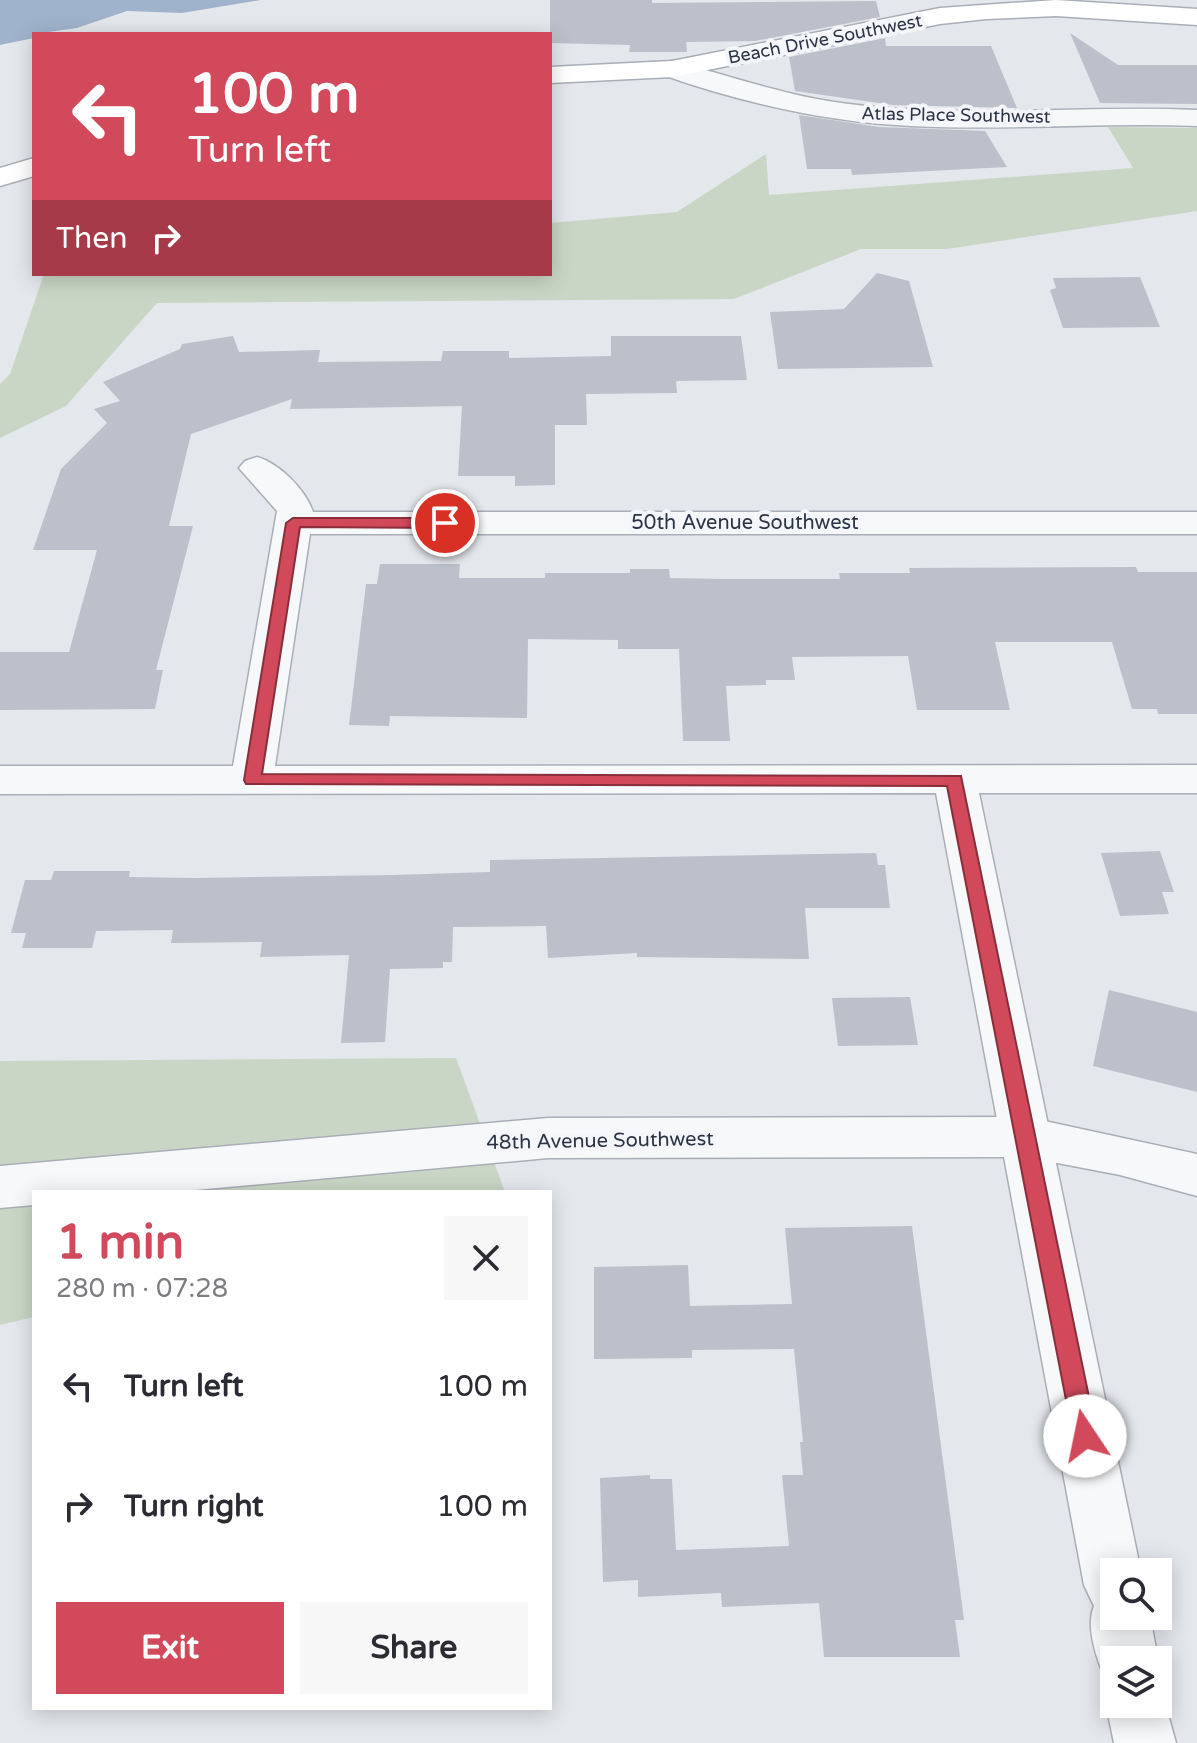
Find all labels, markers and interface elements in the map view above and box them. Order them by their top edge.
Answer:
street label: Beach Drive Southwest [726,9,924,69]
text: 100 m [188,61,359,128]
icon: left [56,64,160,168]
street label: Atlas Place Southwest [861,102,1051,128]
text: Turn left [188,129,331,172]
icon: right [144,216,188,260]
text: Then [56,220,128,257]
pin [411,489,479,557]
icon: arrive [423,501,467,545]
street label: 50th Avenue Southwest [631,511,859,535]
street label: 48th Avenue Southwest [486,1127,714,1155]
text: 1 min [56,1214,184,1272]
button: close [444,1216,528,1300]
text: 280 m · 07:28 [56,1273,228,1304]
icon: left [56,1364,100,1408]
text: Turn left [124,1368,243,1405]
text: 100 m [436,1368,528,1405]
position arrow [1043,1394,1127,1478]
icon: right [56,1484,100,1528]
text: Turn right [124,1488,264,1525]
text: 100 m [436,1488,528,1525]
map controls [1100,1558,1172,1718]
button: search [1100,1558,1172,1630]
button: Exit [56,1602,284,1694]
button: Share [300,1602,528,1694]
button: layers [1100,1646,1172,1718]

